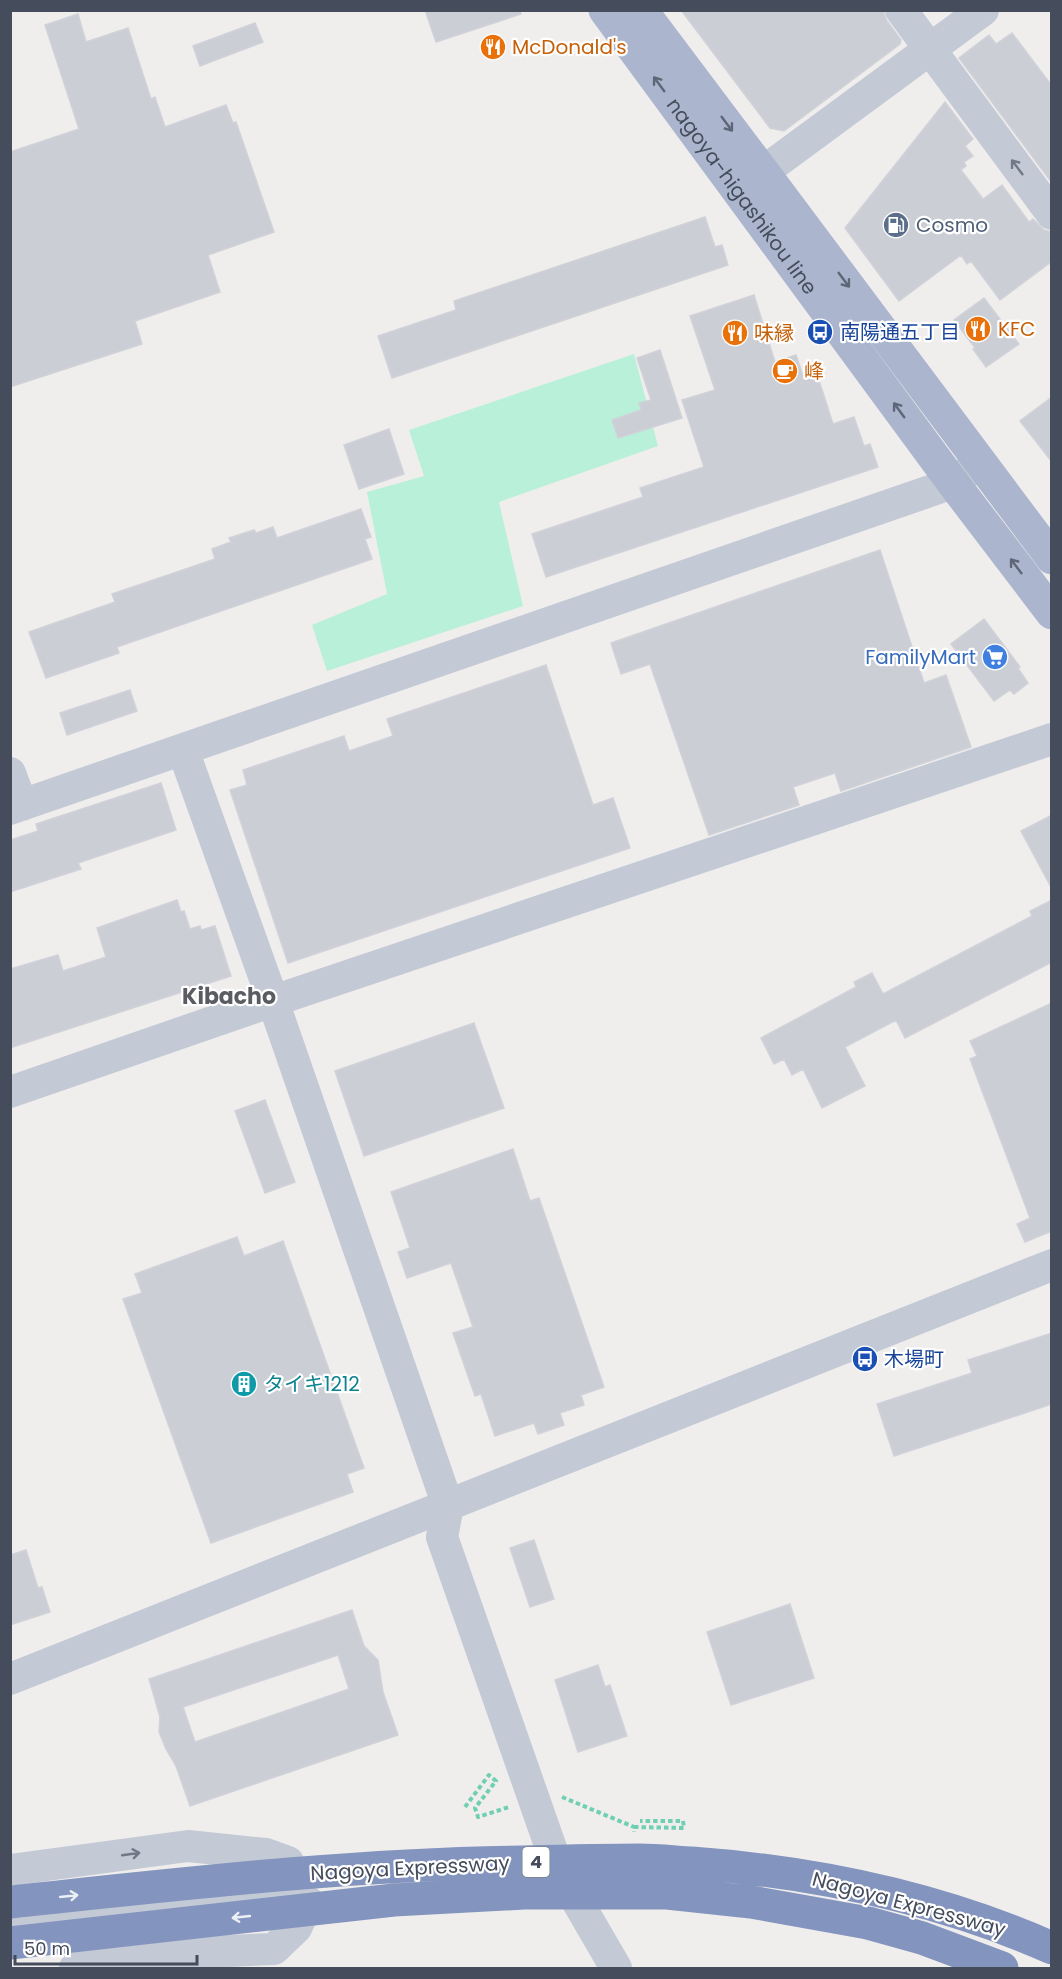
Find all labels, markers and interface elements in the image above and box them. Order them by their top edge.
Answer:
restaurant icon: McDonald's [478,32,508,62]
place label: McDonald's [512,33,627,61]
one-way arrow [653,77,665,93]
street label: nagoya-higashikou line [660,92,824,300]
one-way arrow [721,115,733,131]
one-way arrow [1010,159,1023,175]
fuel station icon: Cosmo [881,210,911,240]
place label: Cosmo [916,211,988,239]
one-way arrow [838,271,850,287]
restaurant icon: KFC [963,314,993,344]
place label: KFC [998,315,1036,343]
bus stop icon: 南陽通五丁目 [805,317,835,347]
restaurant icon: 味縁 [720,318,750,348]
place label: 南陽通五丁目 [840,318,960,346]
place label: 味縁 [754,319,794,347]
cafe icon: 峰 [770,356,800,386]
place label: 峰 [804,357,824,385]
one-way arrow [893,403,906,419]
one-way arrow [1010,559,1022,575]
supermarket icon: FamilyMart [980,642,1010,672]
place label: FamilyMart [865,643,976,671]
district label: Kibacho [182,981,276,1012]
bus stop icon: 木場町 [850,1344,880,1374]
place label: 木場町 [884,1345,944,1373]
building icon: タイキ1212 [229,1369,259,1399]
place label: タイキ1212 [264,1370,360,1398]
road number: 4 [522,1847,550,1877]
one-way arrow [120,1848,140,1859]
street label: Nagoya Expressway [310,1849,510,1887]
street label: Nagoya Expressway [809,1865,1009,1943]
one-way arrow [58,1890,78,1901]
one-way arrow [231,1912,251,1923]
scale bar [15,1928,196,1966]
text: 50 m [24,1936,70,1961]

